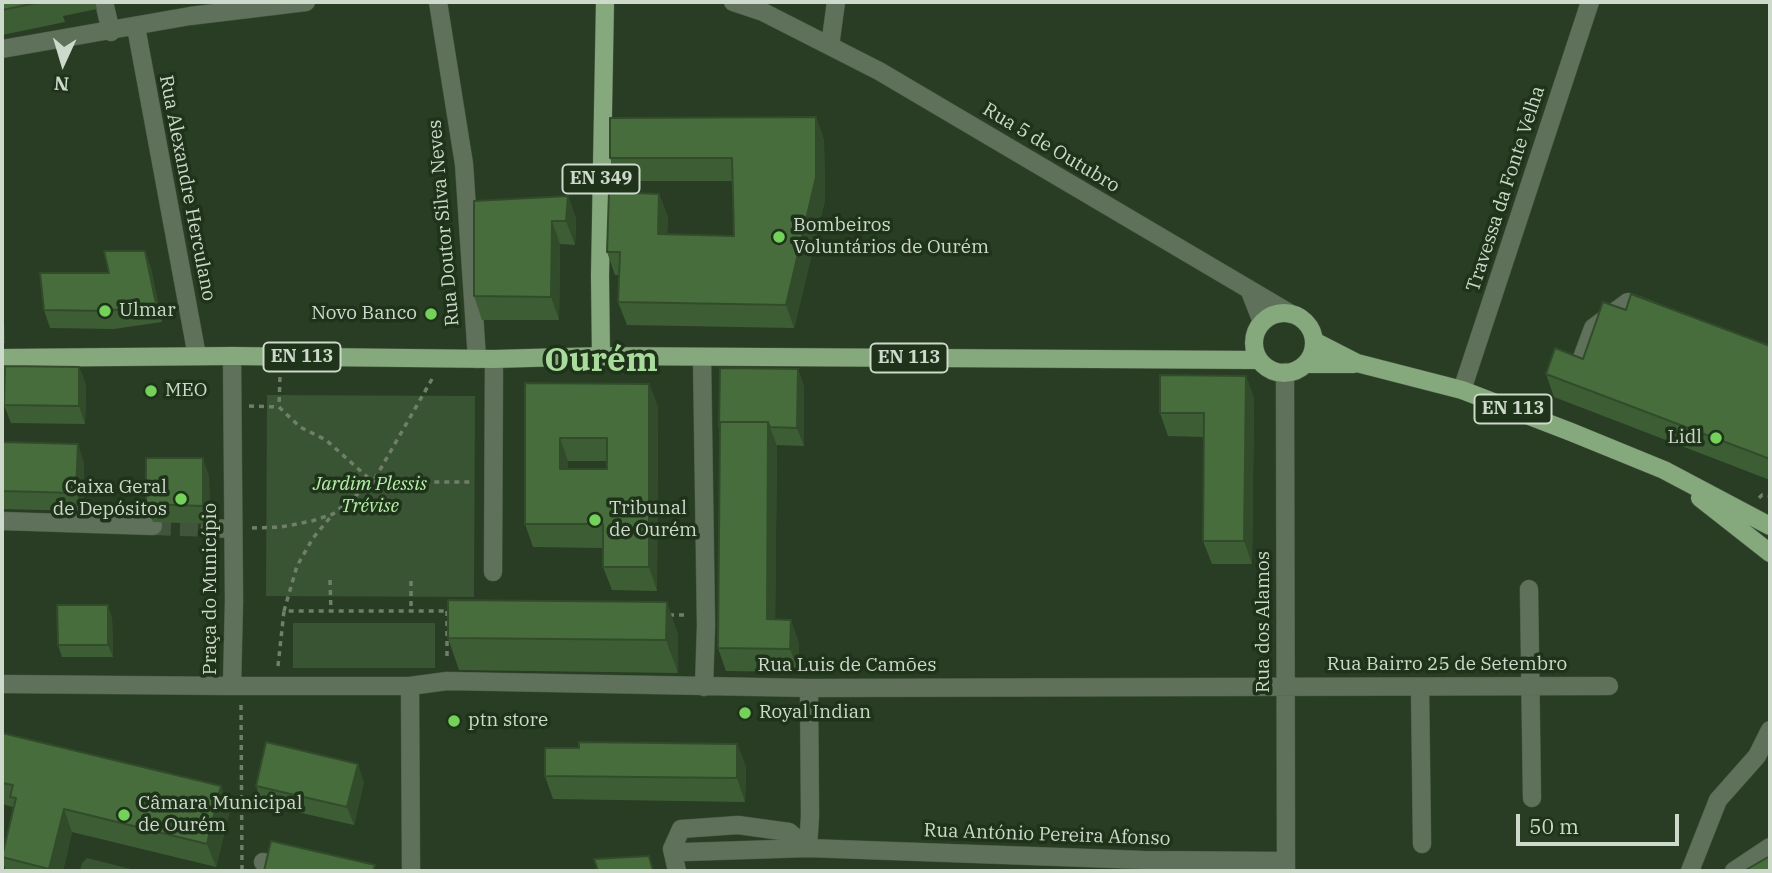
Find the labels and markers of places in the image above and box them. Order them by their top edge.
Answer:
place label: Bombeiros Voluntários de Ourém [793,215,989,259]
marker: Bombeiros Voluntários de Ourém [771,229,787,245]
place label: Ulmar [119,300,176,322]
marker: Ulmar [97,303,113,319]
place label: Novo Banco [311,303,417,325]
marker: Novo Banco [423,306,439,322]
place label: MEO [165,380,207,402]
marker: MEO [143,383,159,399]
place label: Lidl [1667,427,1702,449]
marker: Lidl [1708,430,1724,446]
place label: Caixa Geral de Depósitos [53,477,167,521]
marker: Caixa Geral de Depósitos [173,491,189,507]
place label: Tribunal de Ourém [609,498,697,542]
marker: Tribunal de Ourém [587,512,603,528]
place label: Royal Indian [759,702,871,724]
marker: Royal Indian [737,705,753,721]
place label: ptn store [468,710,548,732]
marker: ptn store [446,713,462,729]
place label: Câmara Municipal de Ourém [138,793,302,837]
marker: Câmara Municipal de Ourém [116,807,132,823]

